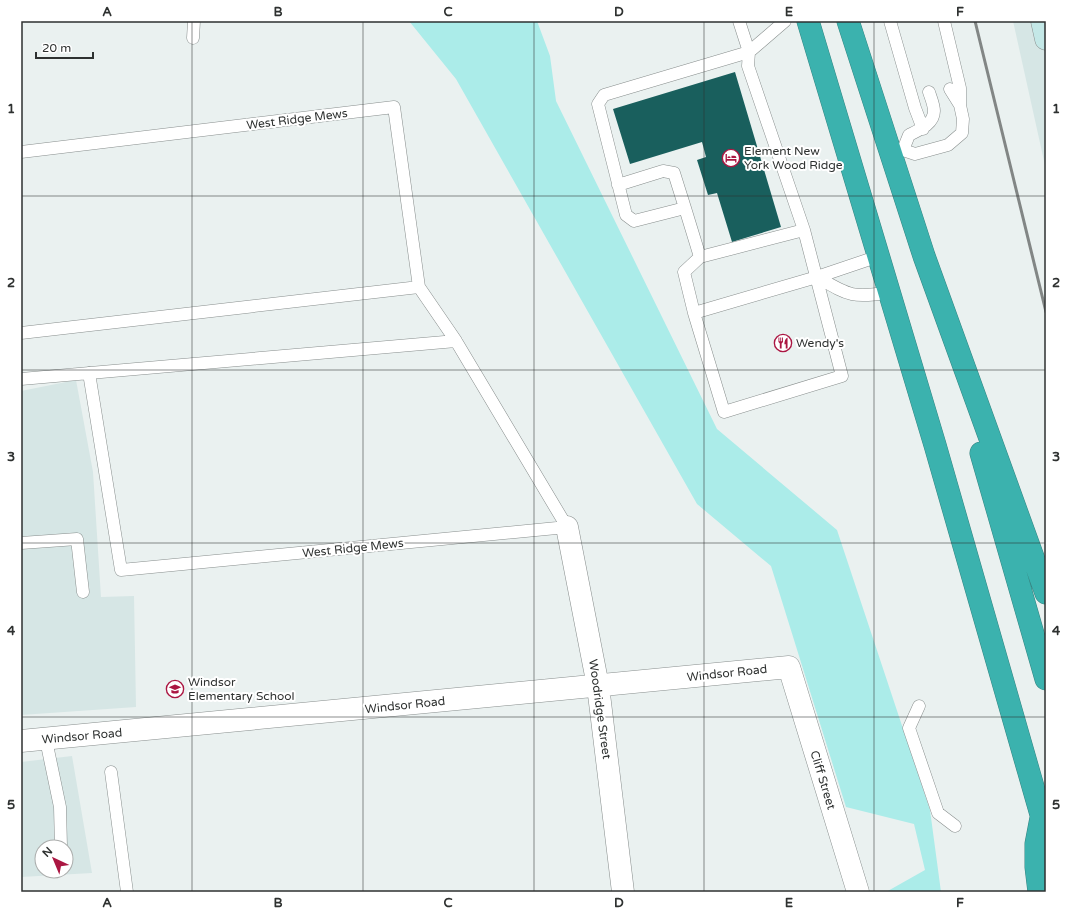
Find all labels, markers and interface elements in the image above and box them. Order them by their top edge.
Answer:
text: A [102,4,112,20]
text: B [273,4,283,20]
text: C [443,4,453,20]
text: D [614,4,624,20]
text: E [785,4,793,20]
text: F [956,4,964,20]
scale bar [36,34,93,60]
text: 20 m [42,41,71,55]
text: 1 [7,101,15,117]
text: 1 [1052,101,1060,117]
street label: West Ridge Mews [246,106,349,132]
place label: Element New York Wood Ridge [744,144,843,172]
hotel icon: Element New York Wood Ridge [721,148,741,168]
text: 2 [7,275,15,291]
text: 2 [1052,275,1060,291]
restaurant icon: Wendy's [773,333,793,353]
place label: Wendy's [796,336,844,350]
text: 3 [7,449,15,465]
text: 3 [1052,449,1060,465]
street label: West Ridge Mews [302,536,405,560]
text: 4 [7,623,16,639]
text: 4 [1052,623,1061,639]
street label: Woodridge Street [586,658,614,760]
street label: Windsor Road [686,662,768,684]
place label: Windsor Elementary School [188,675,295,703]
school or university icon: Windsor Elementary School [165,679,185,699]
street label: Windsor Road [364,694,446,716]
street label: Windsor Road [41,726,123,746]
street label: Cliff Street [807,749,839,812]
text: 5 [7,797,15,813]
text: 5 [1052,797,1060,813]
north arrow [34,839,74,879]
text: N [40,844,55,860]
text: A [102,895,112,911]
text: B [273,895,283,911]
text: C [443,895,453,911]
text: D [614,895,624,911]
text: E [785,895,793,911]
text: F [956,895,964,911]

